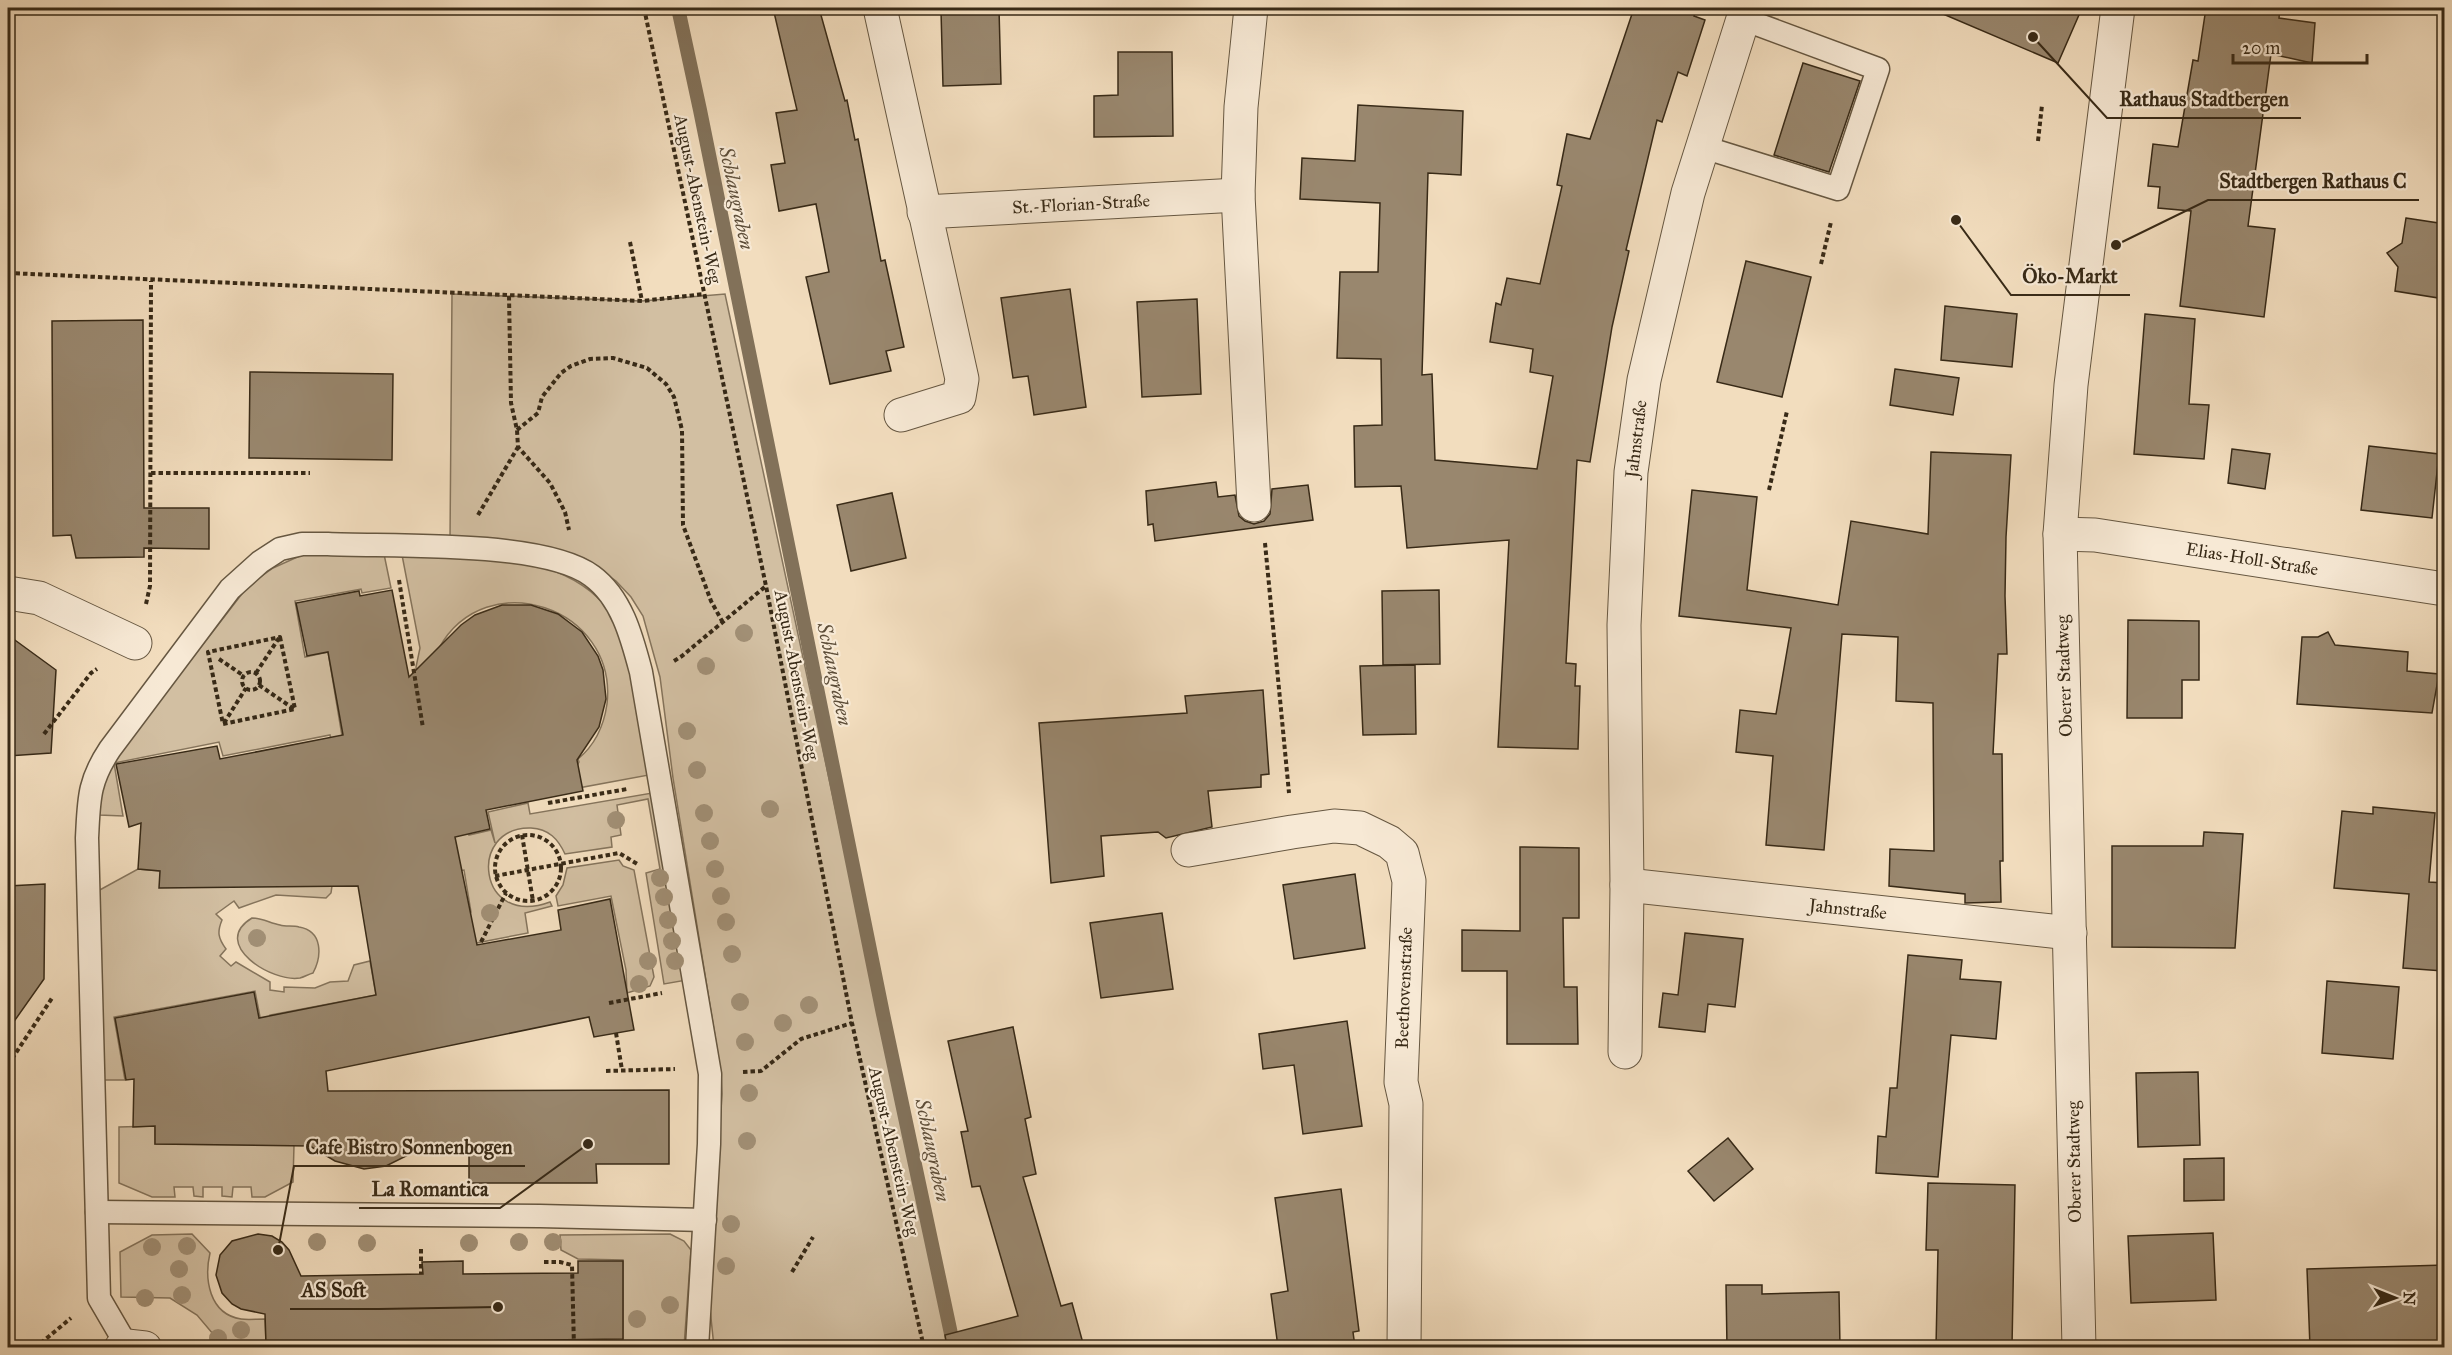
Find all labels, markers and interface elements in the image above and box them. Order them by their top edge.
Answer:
scale bar [2233,27,2366,65]
text: 20 m [2242,37,2280,59]
callout: Rathaus Stadtbergen [2107,80,2301,118]
text: Rathaus Stadtbergen [2119,87,2289,112]
street label: August-Abenstein-Weg [668,111,727,287]
water label: Schlaugraben [714,143,760,252]
callout: Stadtbergen Rathaus C [2208,162,2419,200]
text: Stadtbergen Rathaus C [2219,169,2407,194]
street label: St.-Florian-Straße [1012,189,1150,219]
callout: Öko-Markt [2011,257,2130,295]
text: Öko-Markt [2022,263,2119,288]
street label: Jahnstraße [1620,399,1653,481]
street label: Elias-Holl-Straße [2184,538,2320,580]
street label: August-Abenstein-Weg [769,587,824,763]
street label: Oberer Stadtweg [2051,614,2078,737]
water label: Schlaugraben [812,619,858,728]
street label: Jahnstraße [1806,894,1888,925]
street label: Beethovenstraße [1391,927,1417,1049]
street label: August-Abenstein-Weg [863,1063,924,1239]
water label: Schlaugraben [910,1095,956,1204]
street label: Oberer Stadtweg [2062,1100,2087,1223]
callout: Cafe Bistro Sonnenbogen [294,1128,525,1166]
text: Cafe Bistro Sonnenbogen [305,1135,513,1160]
callout: La Romantica [359,1170,500,1208]
text: La Romantica [372,1177,489,1201]
north arrow [2365,1268,2425,1328]
callout: AS Soft [290,1271,379,1309]
text: AS Soft [300,1278,367,1302]
text: N [2400,1291,2419,1306]

